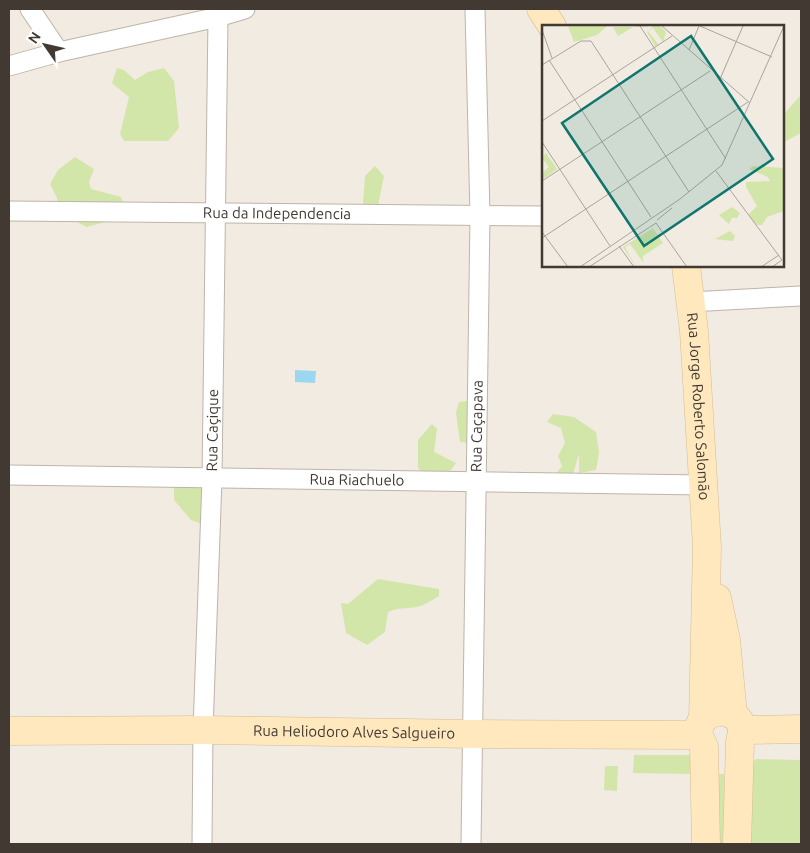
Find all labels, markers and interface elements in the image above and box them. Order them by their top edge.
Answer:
north arrow [20,20,70,70]
inset map [542,25,785,268]
text: N [25,29,44,47]
street label: Rua da Independencia [203,204,351,222]
street label: Rua Jorge Roberto Salomão [684,312,713,501]
street label: Rua Caçapava [467,380,486,472]
street label: Rua Caçique [203,389,221,471]
street label: Rua Riachuelo [309,470,405,489]
street label: Rua Heliodoro Alves Salgueiro [253,722,455,742]

